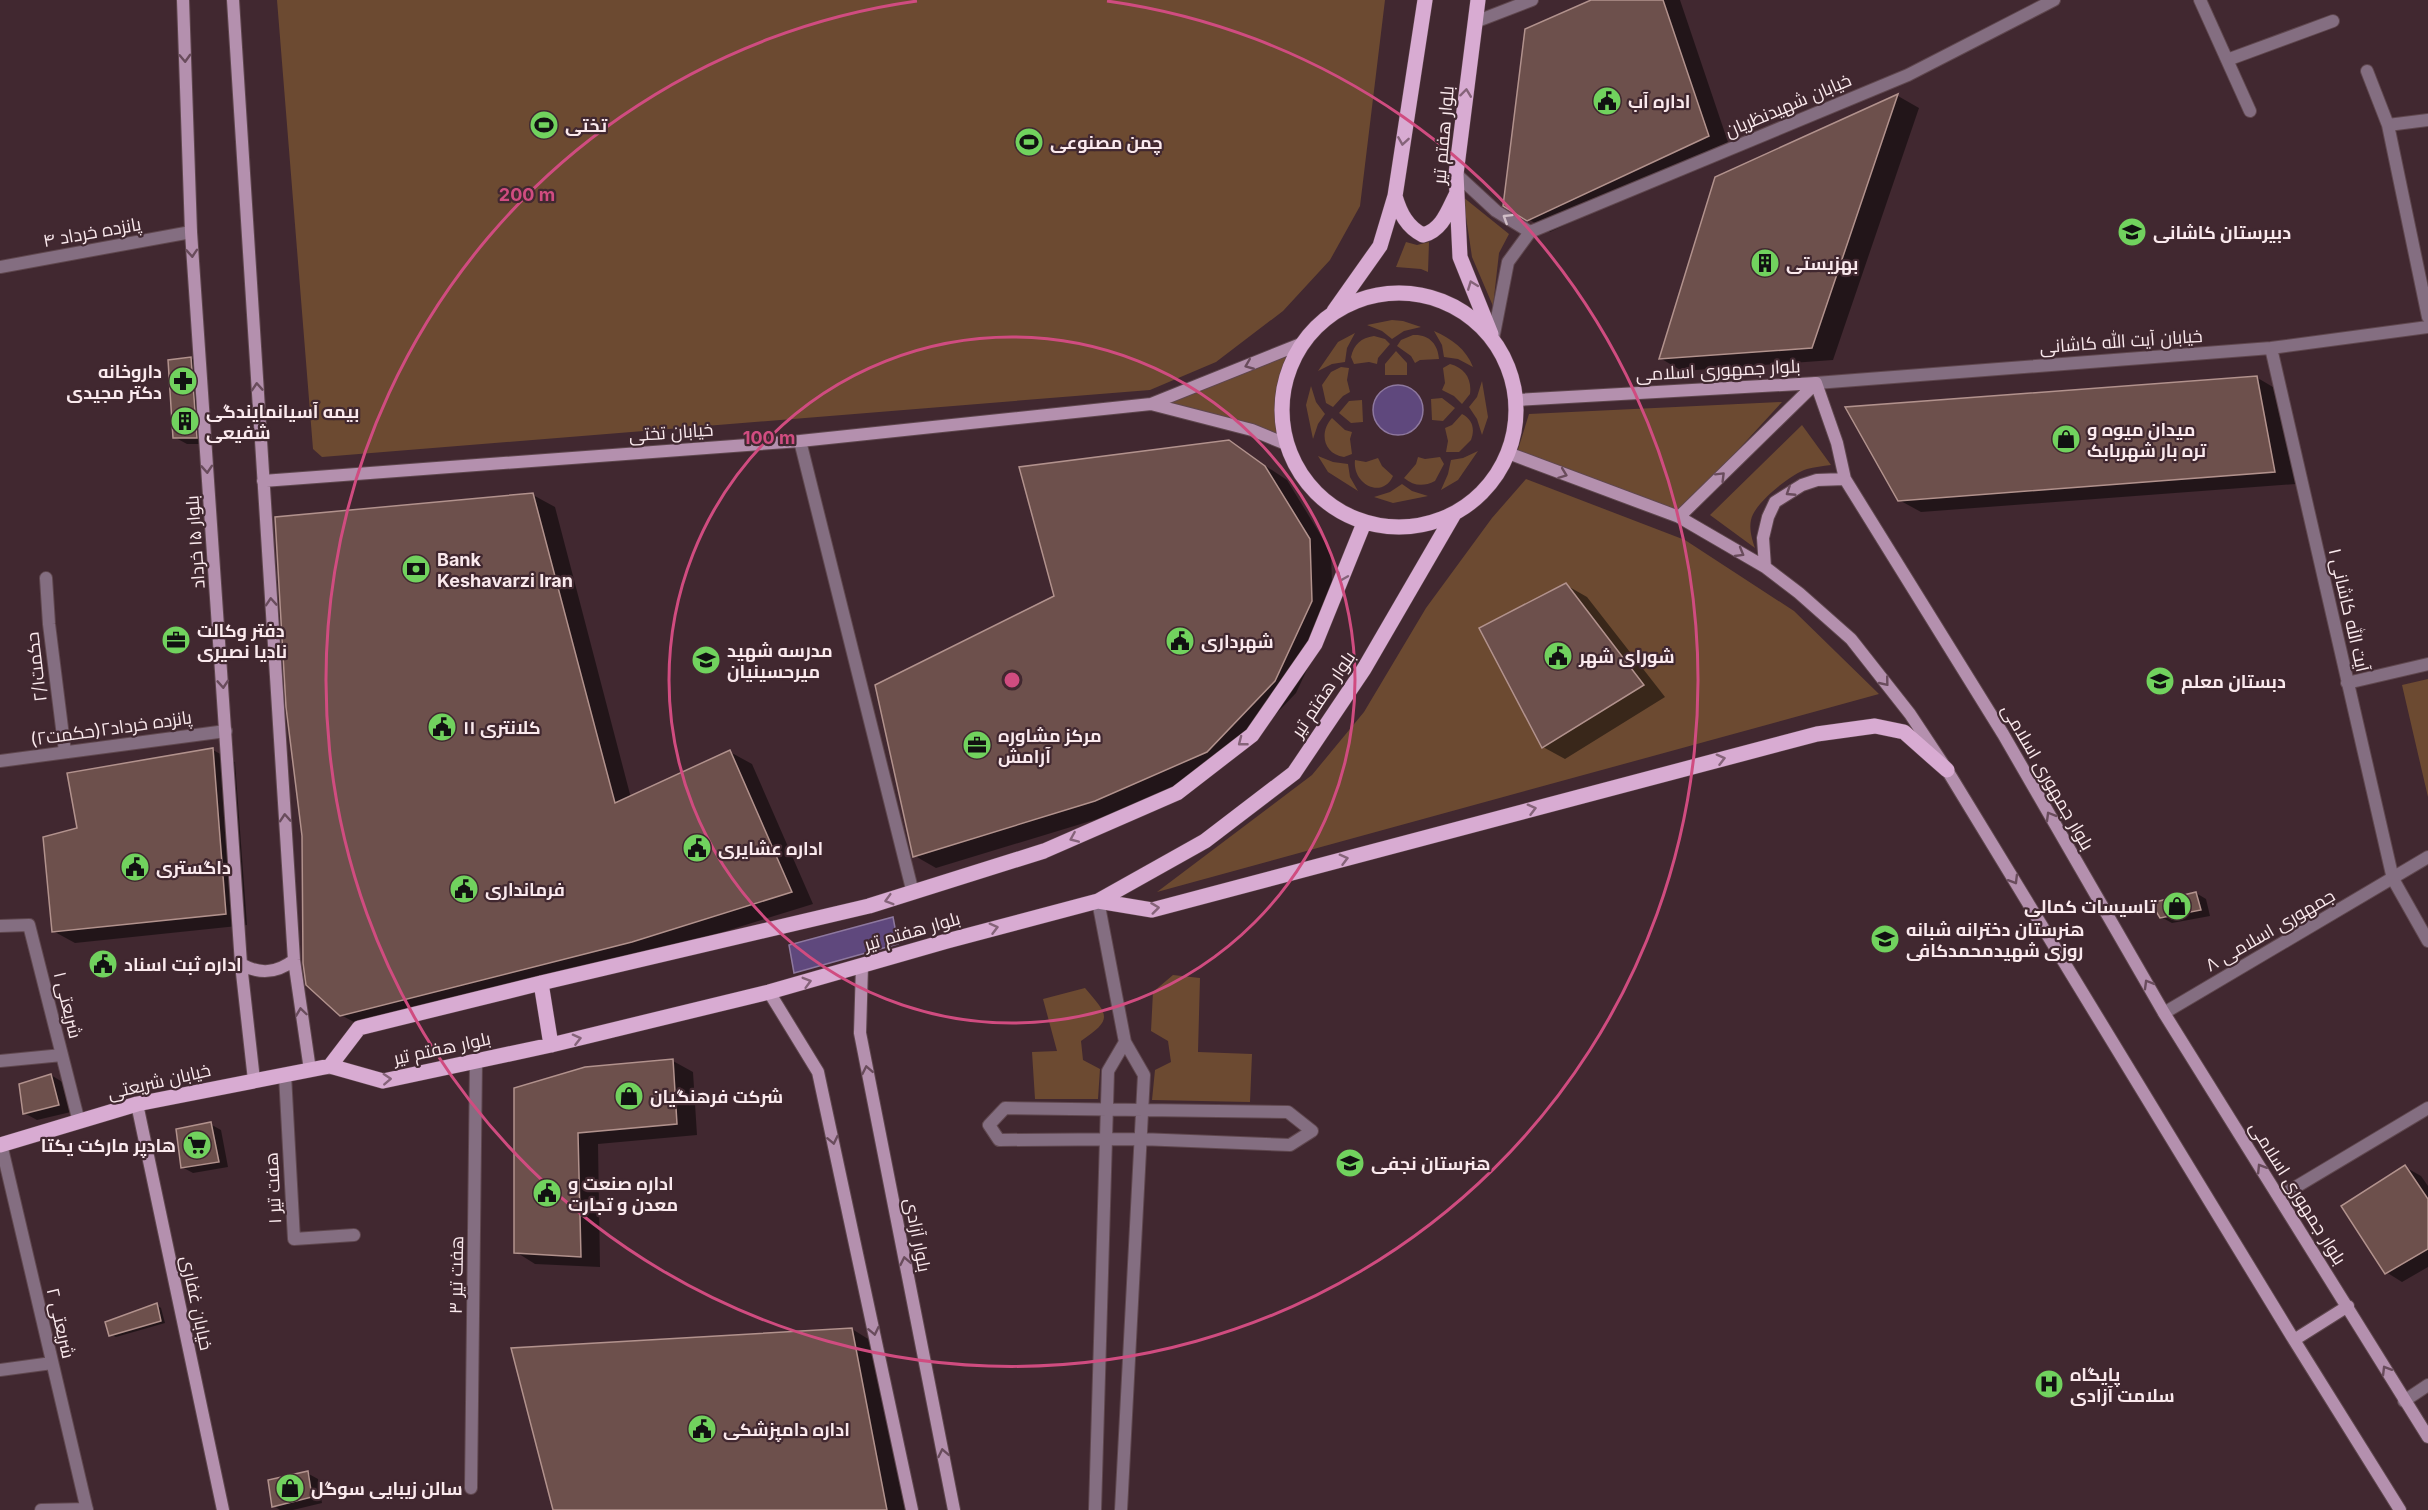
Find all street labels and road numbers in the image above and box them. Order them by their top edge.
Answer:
street label: خیابان شهیدنظریان [1722,69,1855,142]
street label: بلوار هفتم تیر [1428,85,1460,186]
street label: پانزده خرداد ۴ [41,213,143,253]
street label: خیابان آیت الله کاشانی [2039,324,2203,358]
street label: بلوار جمهوری اسلامی [1635,355,1801,386]
street label: خیابان تختی [628,419,714,446]
street label: بلوار ۱۵ خرداد [181,495,210,589]
street label: آیت الله کاشانی ۱ [2324,546,2374,674]
street label: حکمت۲/۱ [21,631,51,703]
street label: بلوار هفتم تیر [1286,647,1361,743]
street label: بلوار جمهوری اسلامی [1997,700,2098,854]
street label: پانزده خرداد۲(حکمت۲) [29,706,194,752]
street label: جمهوری اسلامی ۸ [2202,884,2339,976]
street label: بلوار هفتم تیر [861,907,963,957]
street label: شریعتی ۱ [49,969,86,1041]
street label: بلوار هفتم تیر [390,1027,493,1071]
street label: خیابان شریعتی [105,1059,213,1104]
street label: بلوار جمهوری اسلامی [2245,1117,2351,1269]
street label: هفت تیر ۱ [261,1152,286,1224]
street label: بلوار آزادی [900,1196,935,1274]
street label: هفت تیر ۳ [445,1236,468,1314]
street label: خیابان غفاری [176,1254,217,1352]
street label: شریعتی ۲ [42,1286,79,1361]

